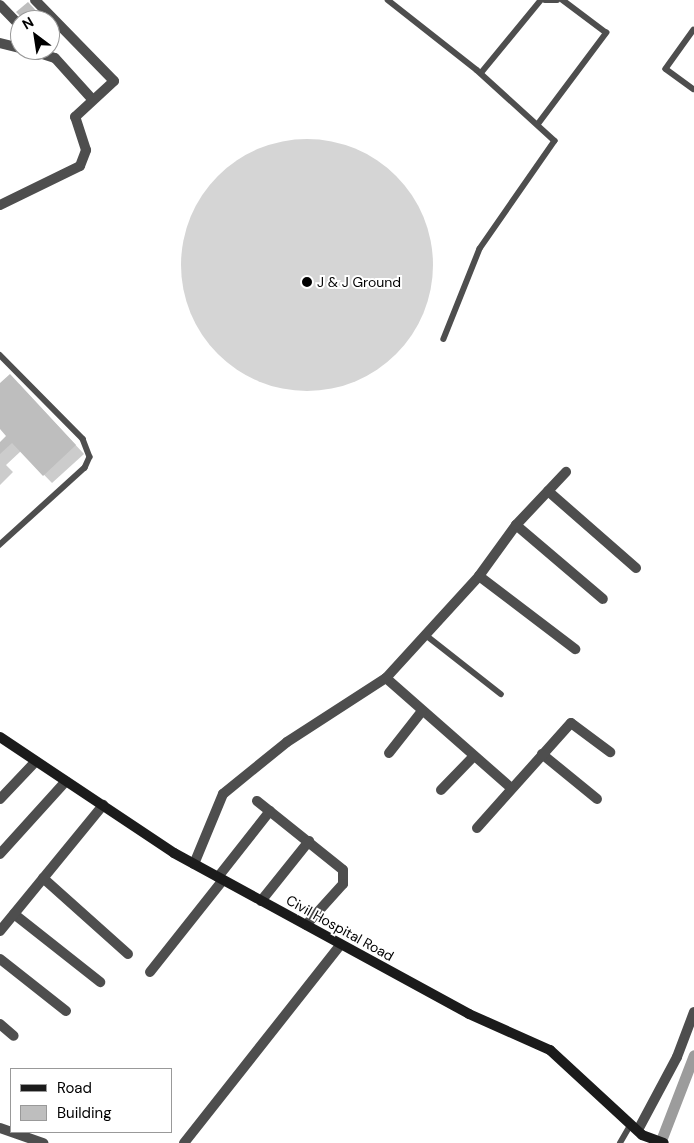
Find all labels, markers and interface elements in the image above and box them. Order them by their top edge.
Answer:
north arrow [10,10,60,60]
text: N [19,13,37,33]
place label: J & J Ground [317,274,401,290]
marker: J & J Ground [301,276,313,288]
street label: Civil Hospital Road [283,891,397,965]
legend [10,1068,172,1133]
text: Road [57,1078,92,1098]
text: Building [57,1103,112,1123]

